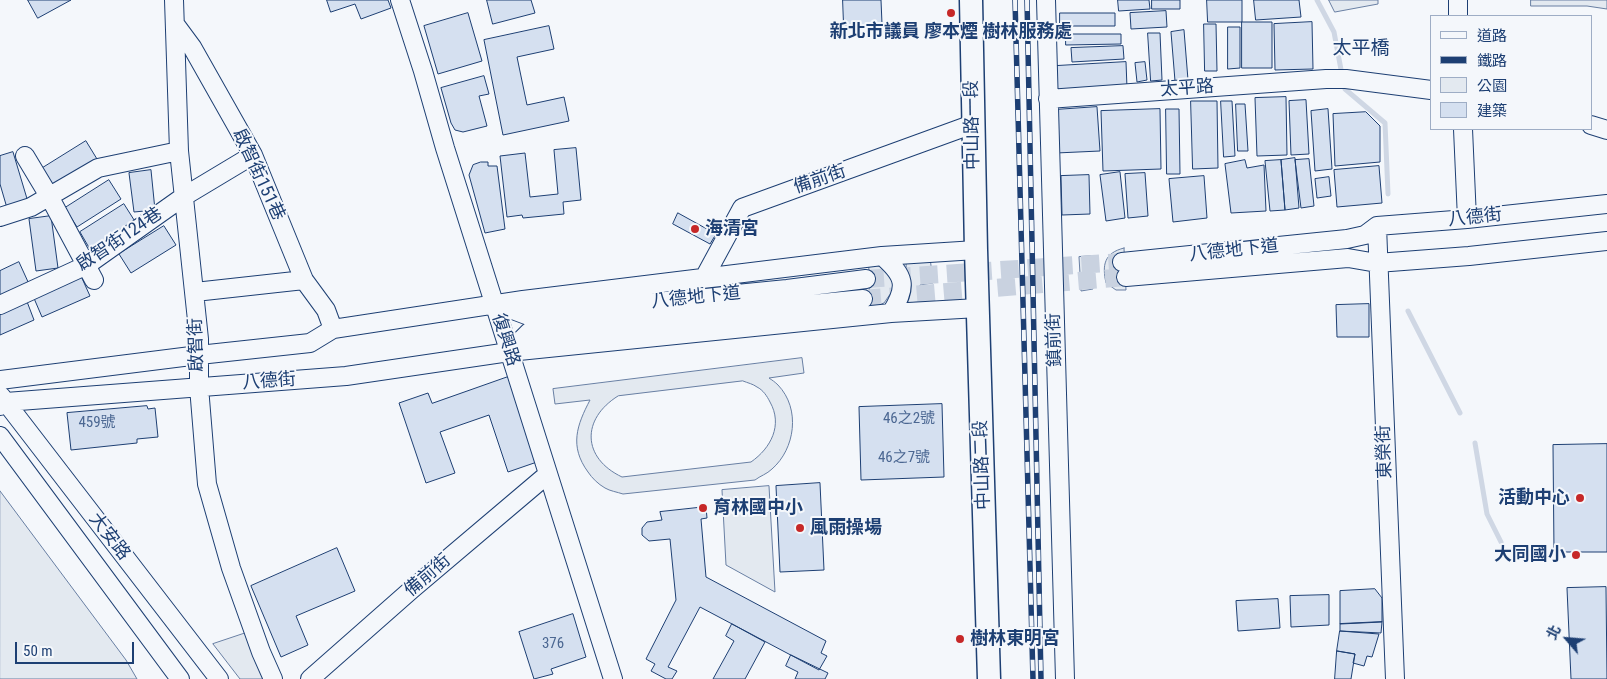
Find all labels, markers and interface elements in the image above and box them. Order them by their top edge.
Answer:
marker: 新北市議員 廖本煙 樹林服務處 [945,7,957,19]
legend [1430,15,1592,130]
place label: 新北市議員 廖本煙 樹林服務處 [830,21,1072,43]
text: 道路 [1477,27,1507,45]
district label: 太平橋 [1333,38,1389,60]
text: 鐵路 [1477,52,1507,70]
street label: 太平路 [1159,76,1215,102]
text: 公園 [1477,77,1507,95]
street label: 中山路一段 [961,80,985,170]
text: 建築 [1477,102,1507,120]
street label: 啟智街151巷 [227,126,289,224]
street label: 備前街 [791,161,849,199]
street label: 啟智街124巷 [73,203,167,277]
street label: 八德街 [1447,204,1503,232]
place label: 海清宮 [705,218,759,240]
marker: 海清宮 [689,223,701,235]
street label: 八德地下道 [1188,236,1280,266]
street label: 八德地下道 [650,283,742,313]
street label: 復興路 [486,311,524,369]
street label: 鎮前街 [1043,313,1067,367]
street label: 啟智街 [185,318,209,372]
street label: 八德街 [241,369,297,395]
house number: 46之2號 [883,410,935,428]
house number: 459號 [78,414,116,432]
street label: 中山路二段 [971,420,995,510]
street label: 東榮街 [1373,425,1397,479]
house number: 46之7號 [878,449,930,467]
place label: 活動中心 [1498,487,1570,509]
marker: 活動中心 [1574,492,1586,504]
place label: 育林國中小 [713,497,803,519]
marker: 育林國中小 [697,502,709,514]
street label: 大安路 [84,509,134,565]
place label: 風雨操場 [810,517,882,539]
marker: 風雨操場 [794,522,806,534]
place label: 大同國小 [1494,544,1566,566]
marker: 大同國小 [1570,549,1582,561]
street label: 備前街 [401,550,455,602]
north arrow [1542,614,1592,664]
text: 北 [1543,622,1564,642]
place label: 樹林東明宮 [970,628,1060,650]
scale bar [18,632,136,664]
marker: 樹林東明宮 [954,633,966,645]
house number: 376 [542,635,564,653]
text: 50 m [23,642,53,660]

